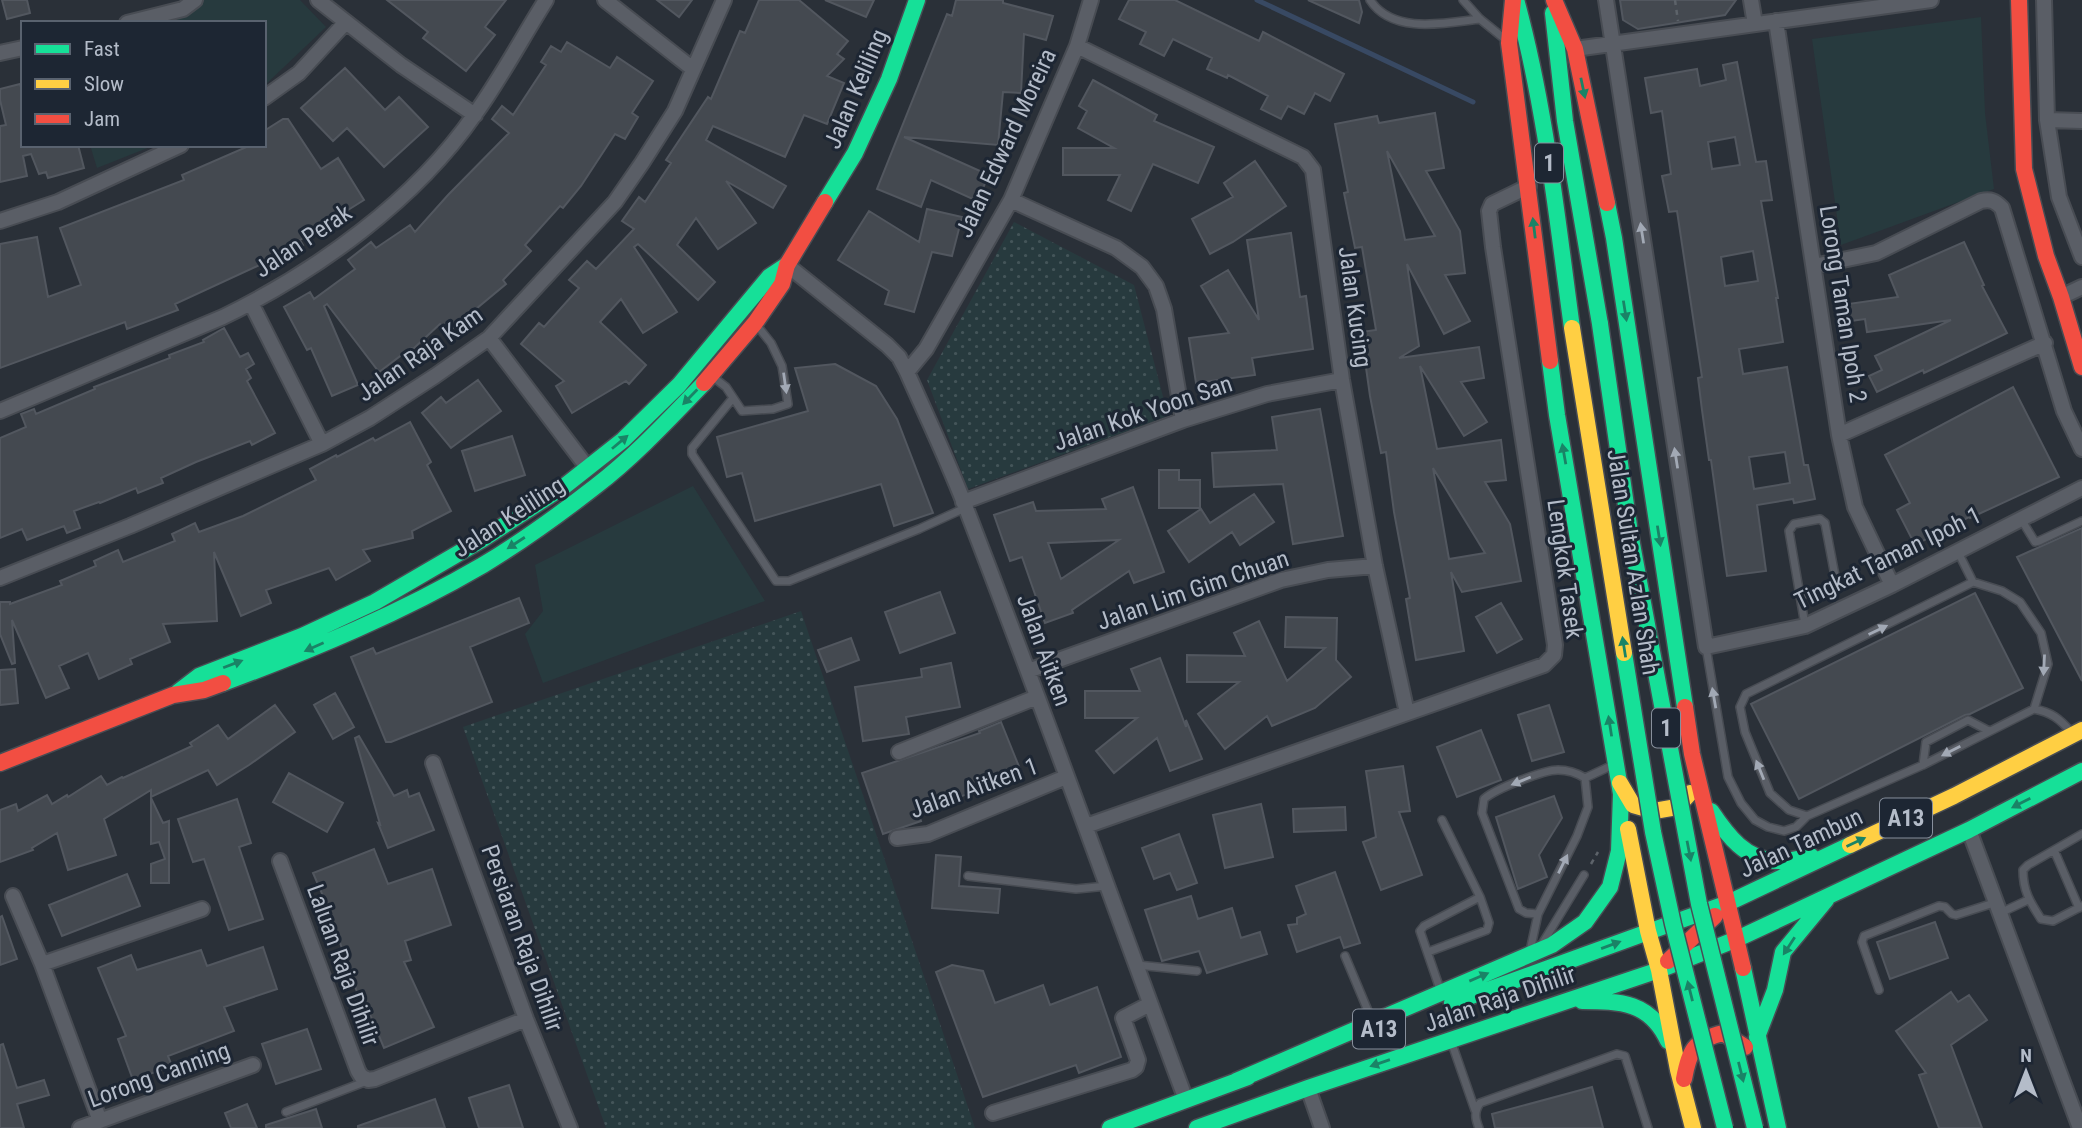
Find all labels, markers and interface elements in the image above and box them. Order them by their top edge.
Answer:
legend [21,21,266,147]
street label: Jalan Keliling [818,25,894,153]
text: Fast [84,37,120,61]
street label: Jalan Edward Moreira [950,44,1062,242]
text: Slow [84,72,124,96]
one-way arrow [1578,77,1589,99]
text: Jam [84,107,120,131]
road number: 1 [1535,144,1563,182]
street label: Jalan Perak [249,198,357,284]
street label: Lorong Taman Ipoh 2 [1814,203,1872,405]
one-way arrow [1529,217,1540,239]
one-way arrow [1636,222,1647,244]
street label: Jalan Kucing [1333,245,1377,369]
one-way arrow [1620,300,1631,322]
street label: Jalan Raja Kam [352,301,488,407]
street label: Jalan Kok Yoon San [1050,369,1236,457]
one-way arrow [779,372,790,394]
one-way arrow [682,388,698,406]
one-way arrow [611,435,628,450]
one-way arrow [1559,443,1570,465]
street label: Jalan Sultan Azlan Shah [1601,447,1665,677]
one-way arrow [1671,447,1682,469]
street label: Jalan Keliling [448,471,570,563]
street label: Lengkok Tasek [1541,497,1589,641]
street label: Tingkat Taman Ipoh 1 [1790,501,1986,615]
one-way arrow [1654,525,1665,547]
one-way arrow [507,536,526,549]
street label: Jalan Lim Gim Chuan [1093,544,1293,636]
street label: Jalan Aitken [1011,590,1077,710]
one-way arrow [1868,624,1888,635]
one-way arrow [1618,636,1629,658]
one-way arrow [304,642,325,653]
one-way arrow [2039,654,2050,676]
one-way arrow [222,658,243,669]
one-way arrow [1708,687,1719,709]
road number: 1 [1652,708,1680,748]
one-way arrow [1604,715,1615,737]
one-way arrow [1941,745,1961,756]
street label: Jalan Aitken 1 [906,752,1042,824]
one-way arrow [1755,759,1766,780]
one-way arrow [1510,776,1531,787]
one-way arrow [2011,797,2031,808]
road number: A13 [1880,798,1932,838]
street label: Jalan Tambun [1735,802,1867,884]
one-way arrow [1846,836,1866,847]
one-way arrow [1684,840,1695,862]
street label: Persiaran Raja Dihilir [475,841,569,1035]
one-way arrow [1557,854,1568,874]
street label: Laluan Raja Dihilir [301,880,385,1050]
one-way arrow [1783,936,1796,955]
one-way arrow [1601,939,1622,950]
street label: Jalan Raja Dihilir [1421,960,1579,1038]
one-way arrow [1469,971,1489,983]
one-way arrow [1684,980,1695,1002]
road number: A13 [1353,1010,1405,1048]
street label: Lorong Canning [84,1036,234,1114]
north arrow [1991,1037,2061,1107]
text: N [2020,1044,2032,1067]
one-way arrow [1370,1058,1391,1069]
one-way arrow [1736,1061,1747,1083]

